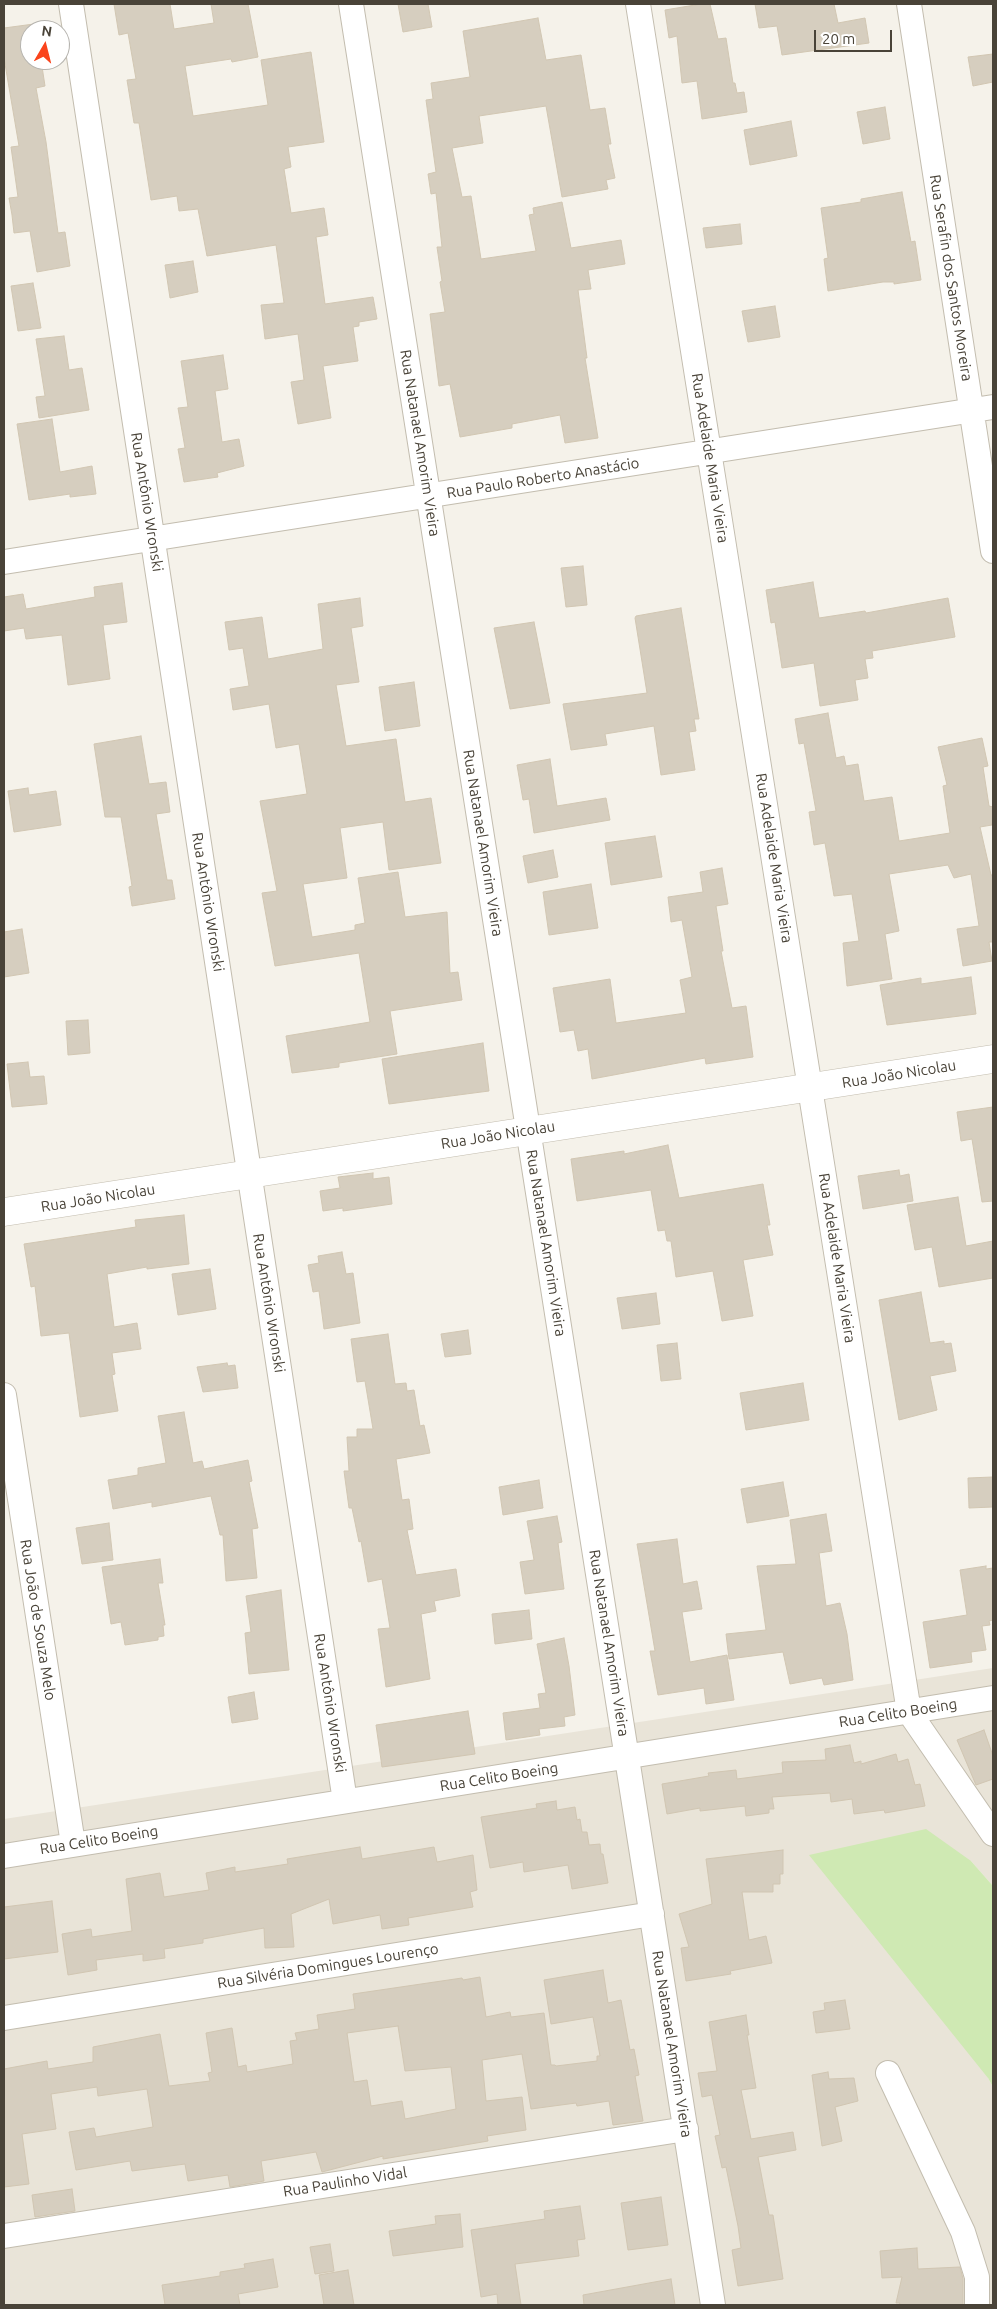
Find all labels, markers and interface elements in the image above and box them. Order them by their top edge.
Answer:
north arrow [20,20,70,70]
scale bar [817,20,894,52]
text: N [41,22,53,40]
text: 20 m [822,30,855,47]
street label: Rua Serafin dos Santos Moreira [926,173,976,383]
street label: Rua Natanael Amorim Vieira [396,348,444,538]
street label: Rua Adelaide Maria Vieira [688,372,732,544]
street label: Rua Antônio Wronski [127,431,167,573]
street label: Rua Paulo Roberto Anastácio [445,454,641,502]
street label: Rua Natanael Amorim Vieira [459,748,507,938]
street label: Rua Adelaide Maria Vieira [752,772,796,944]
street label: Rua Antônio Wronski [188,831,228,973]
street label: Rua João Nicolau [841,1056,957,1092]
street label: Rua João Nicolau [440,1117,556,1153]
street label: Rua Natanael Amorim Vieira [522,1148,570,1338]
street label: Rua Adelaide Maria Vieira [815,1172,859,1344]
street label: Rua João Nicolau [40,1180,156,1216]
street label: Rua Antônio Wronski [249,1232,289,1374]
street label: Rua João de Souza Melo [16,1538,60,1702]
street label: Rua Natanael Amorim Vieira [585,1548,633,1738]
street label: Rua Antônio Wronski [310,1632,350,1774]
street label: Rua Celito Boeing [838,1695,958,1731]
street label: Rua Celito Boeing [439,1759,559,1795]
street label: Rua Celito Boeing [39,1822,159,1858]
street label: Rua Silvéria Domingues Lourenço [216,1940,440,1992]
street label: Rua Natanael Amorim Vieira [648,1949,696,2139]
street label: Rua Paulinho Vidal [282,2163,408,2201]

